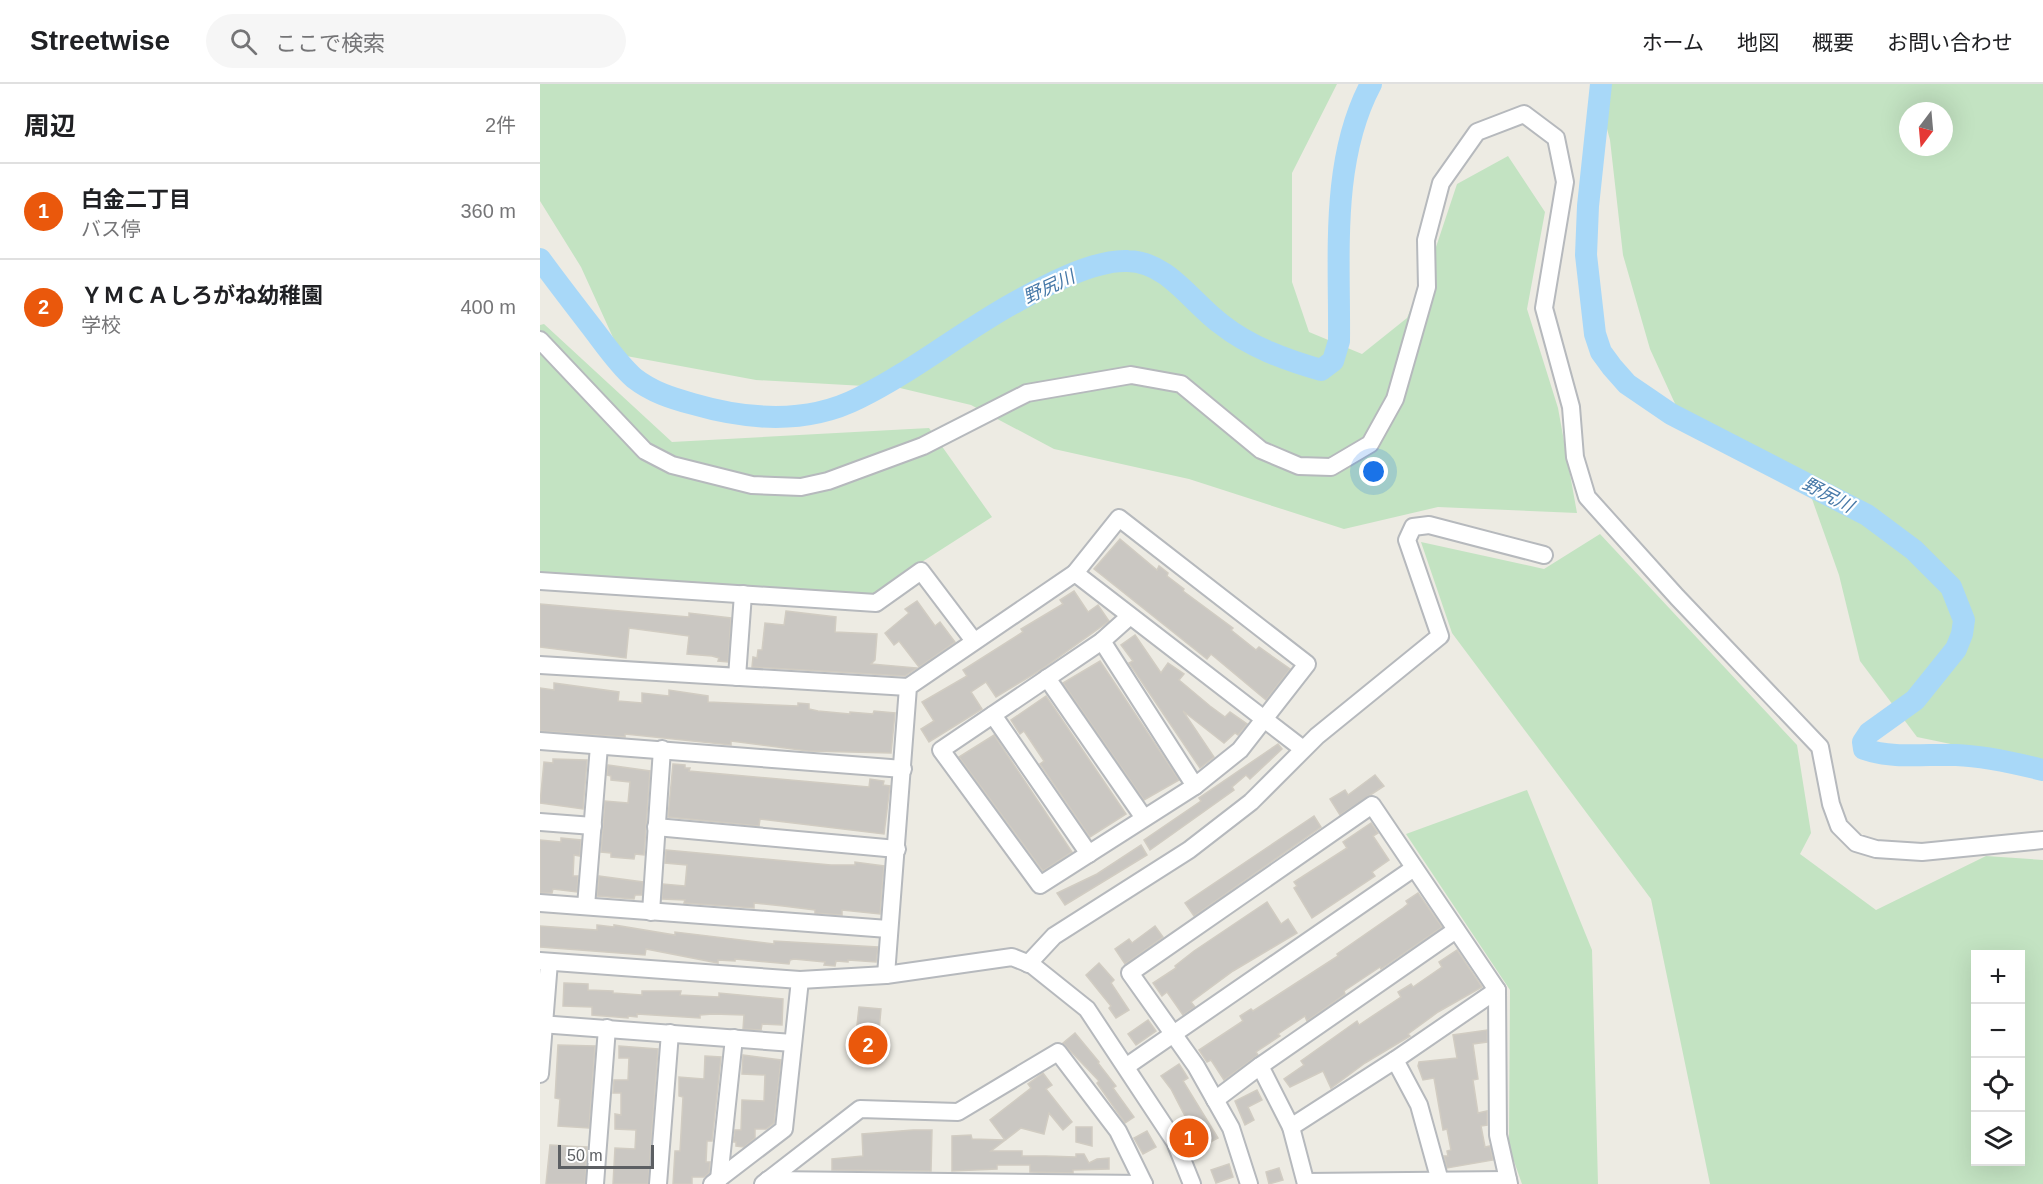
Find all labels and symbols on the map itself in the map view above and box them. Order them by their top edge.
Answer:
north arrow [1899,102,1953,156]
water label: 野尻川 [1020,266,1080,307]
your location [1359,457,1388,486]
water label: 野尻川 [1799,473,1858,517]
pin: 2 [848,1022,888,1068]
pin: 1 [1170,1116,1208,1160]
scale bar [558,1142,654,1170]

